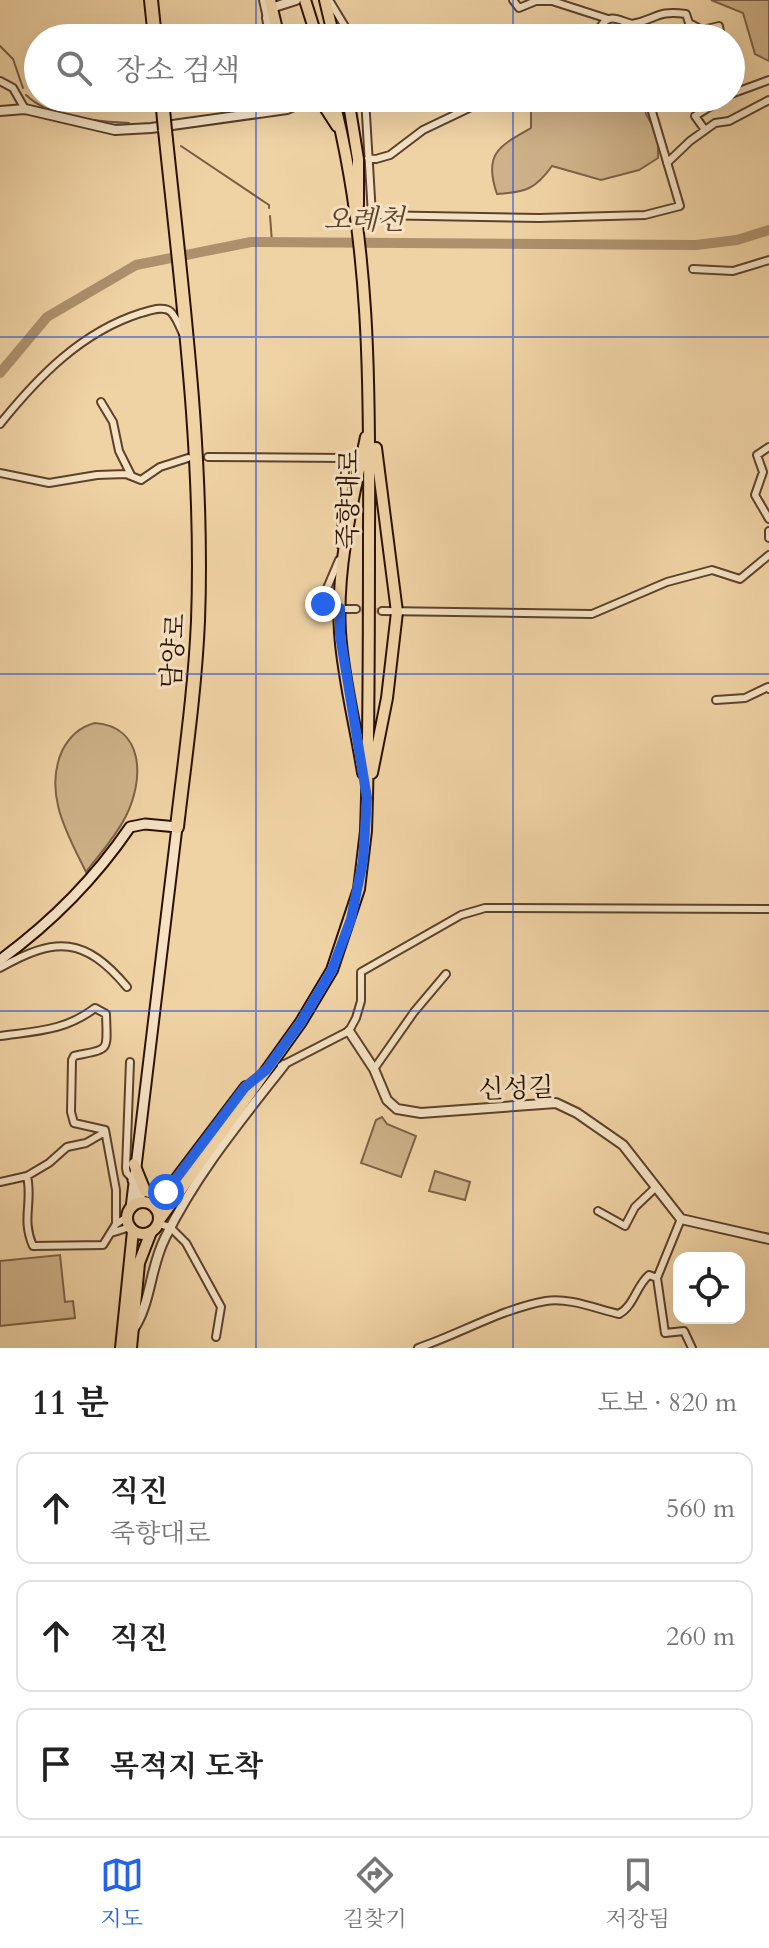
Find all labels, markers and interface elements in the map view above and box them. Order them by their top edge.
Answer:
search box [24,24,745,112]
icon: search [52,46,96,90]
text: 장소 검색 [116,50,240,91]
water label: 오례천 [323,201,407,239]
street label: 죽향대로 [330,448,367,550]
route end [305,586,341,622]
street label: 담양로 [153,612,194,690]
street label: 신성길 [478,1070,554,1107]
route start [148,1174,184,1210]
map controls [673,1252,745,1324]
button: locate [673,1252,745,1324]
text: 11 분 [32,1380,109,1426]
text: 도보 · 820 m [597,1385,737,1420]
text: 직진 [110,1471,168,1512]
icon: ahead [34,1486,78,1530]
text: 560 m [666,1491,735,1526]
text: 죽향대로 [110,1516,210,1551]
icon: ahead [34,1614,78,1658]
text: 직진 [110,1618,168,1659]
text: 260 m [666,1619,735,1654]
icon: arrive [34,1742,78,1786]
text: 목적지 도착 [110,1746,263,1787]
tab: 지도 [100,1853,144,1934]
tab: 길찾기 [343,1853,407,1934]
tab: 저장됨 [606,1853,669,1934]

